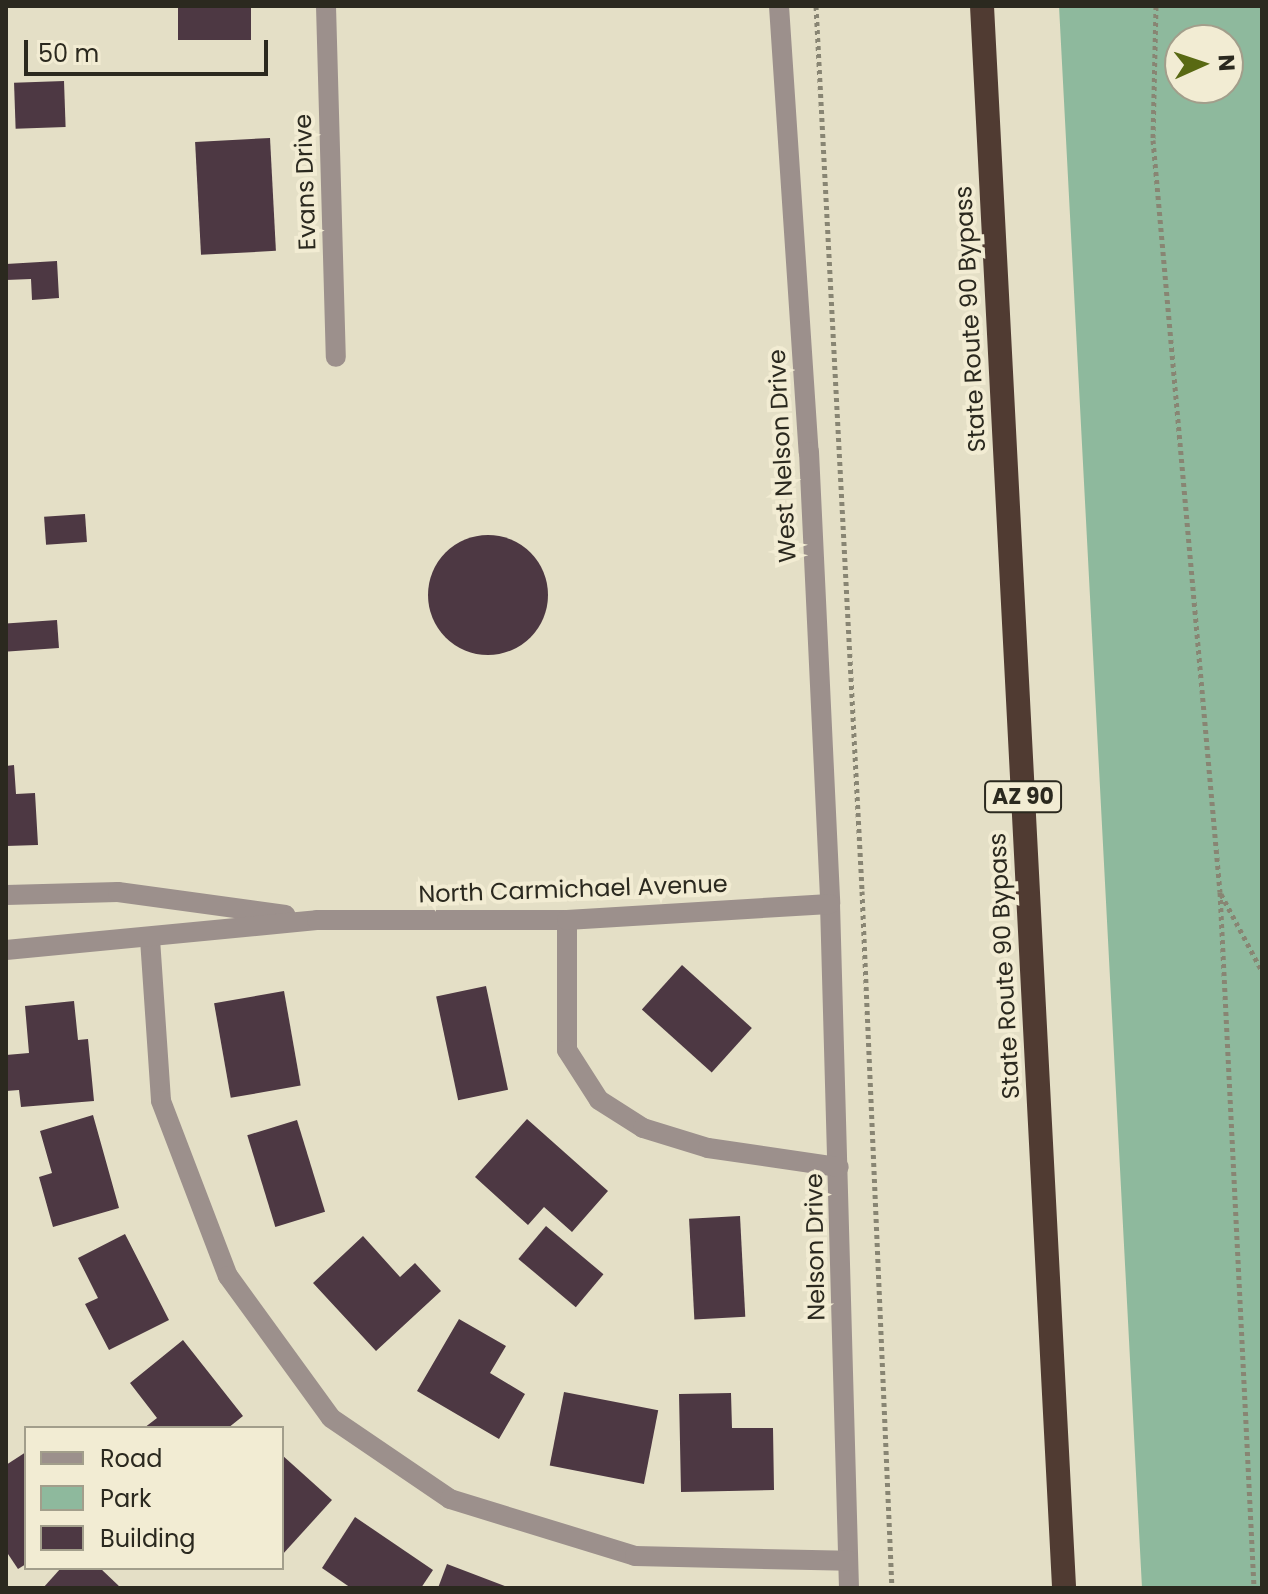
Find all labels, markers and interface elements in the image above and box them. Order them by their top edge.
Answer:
scale bar [28,24,272,74]
north arrow [1164,24,1244,104]
text: 50 m [38,37,99,70]
text: N [1211,54,1242,72]
street label: Evans Drive [288,113,322,251]
street label: State Route 90 Bypass [949,185,991,453]
street label: West Nelson Drive [762,349,802,563]
road number: AZ 90 [983,779,1063,815]
street label: State Route 90 Bypass [983,832,1025,1100]
street label: North Carmichael Avenue [418,869,728,909]
street label: Nelson Drive [799,1173,831,1321]
legend [24,1426,284,1570]
text: Road [100,1442,162,1475]
text: Park [100,1482,151,1515]
text: Building [100,1522,196,1555]

